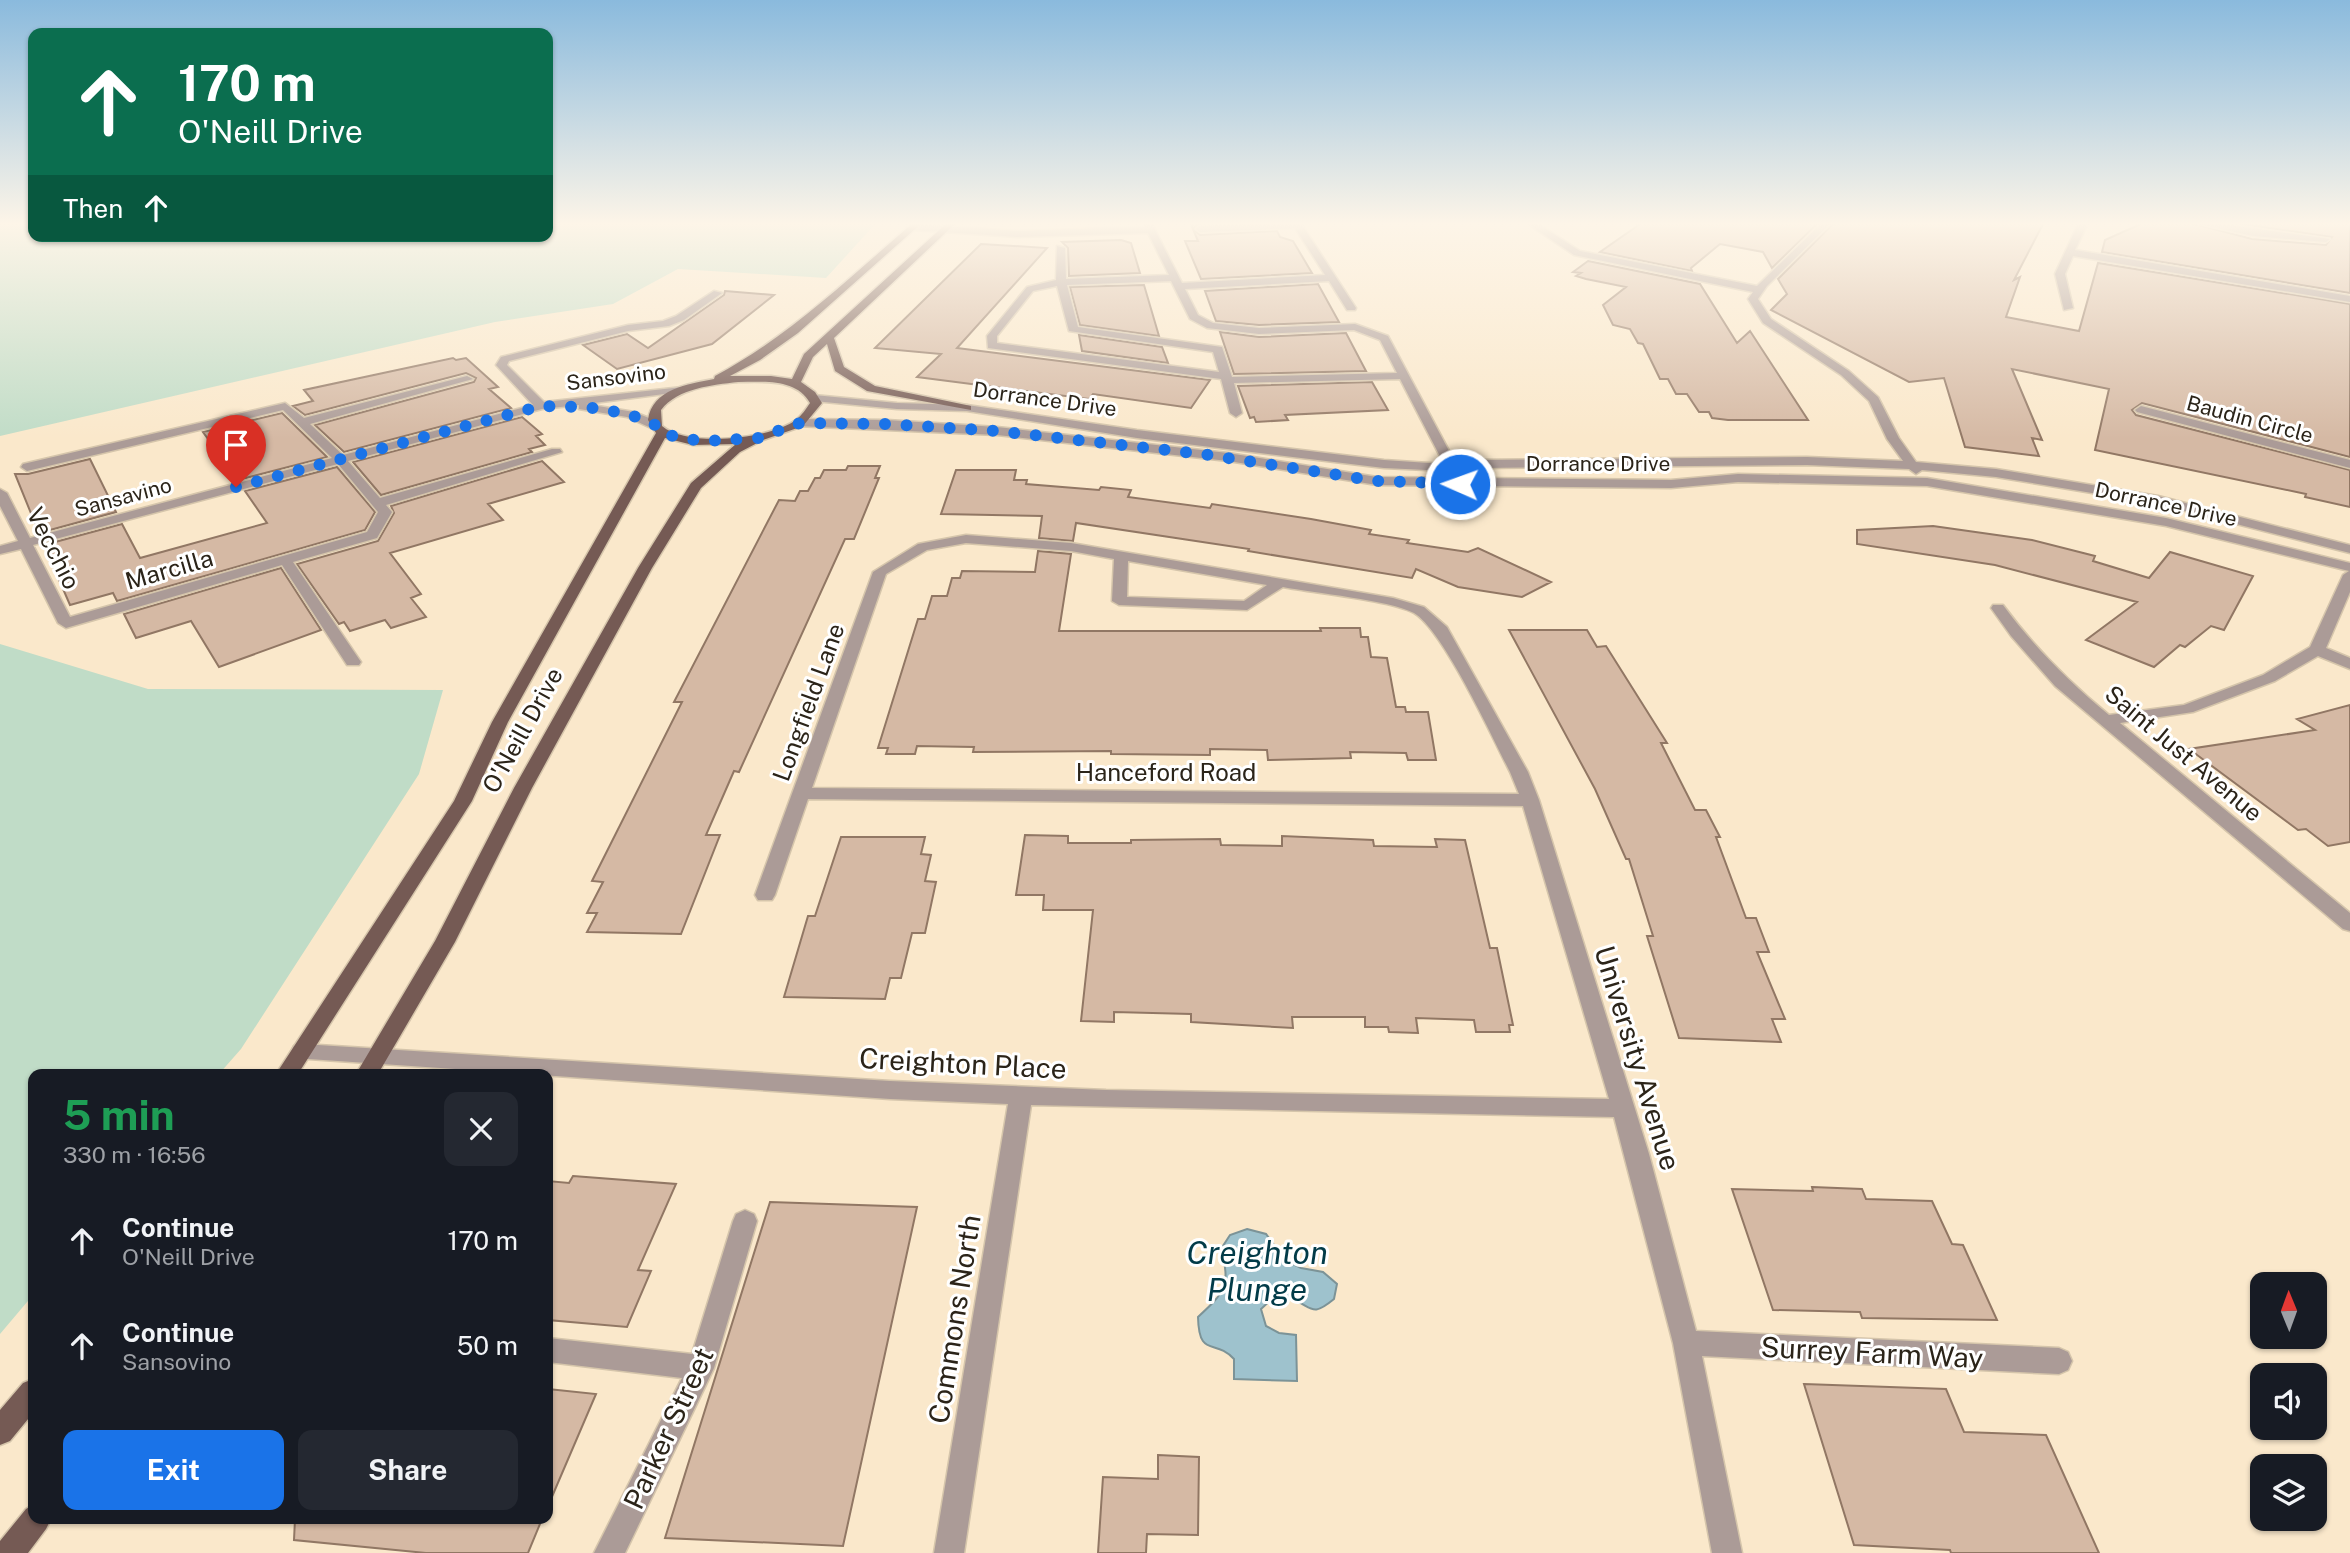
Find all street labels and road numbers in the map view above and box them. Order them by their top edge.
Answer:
street label: Sansovino [565,359,667,395]
street label: Dorrance Drive [972,377,1118,421]
street label: Baudin Circle [2184,390,2316,448]
street label: Dorrance Drive [1526,451,1670,476]
street label: Sansavino [72,472,174,522]
street label: Dorrance Drive [2093,477,2239,531]
street label: Vecchio [22,503,86,593]
street label: Marcilla [122,543,216,595]
street label: Longfield Lane [766,619,850,785]
street label: O'Neill Drive [476,663,568,797]
street label: Saint Just Avenue [2100,679,2268,827]
street label: Hanceford Road [1076,758,1256,786]
street label: University Avenue [1588,942,1688,1174]
street label: Creighton Place [858,1041,1068,1085]
street label: Commons North [921,1212,987,1426]
street label: Surrey Farm Way [1760,1330,1984,1374]
street label: Parker Street [616,1342,720,1514]

